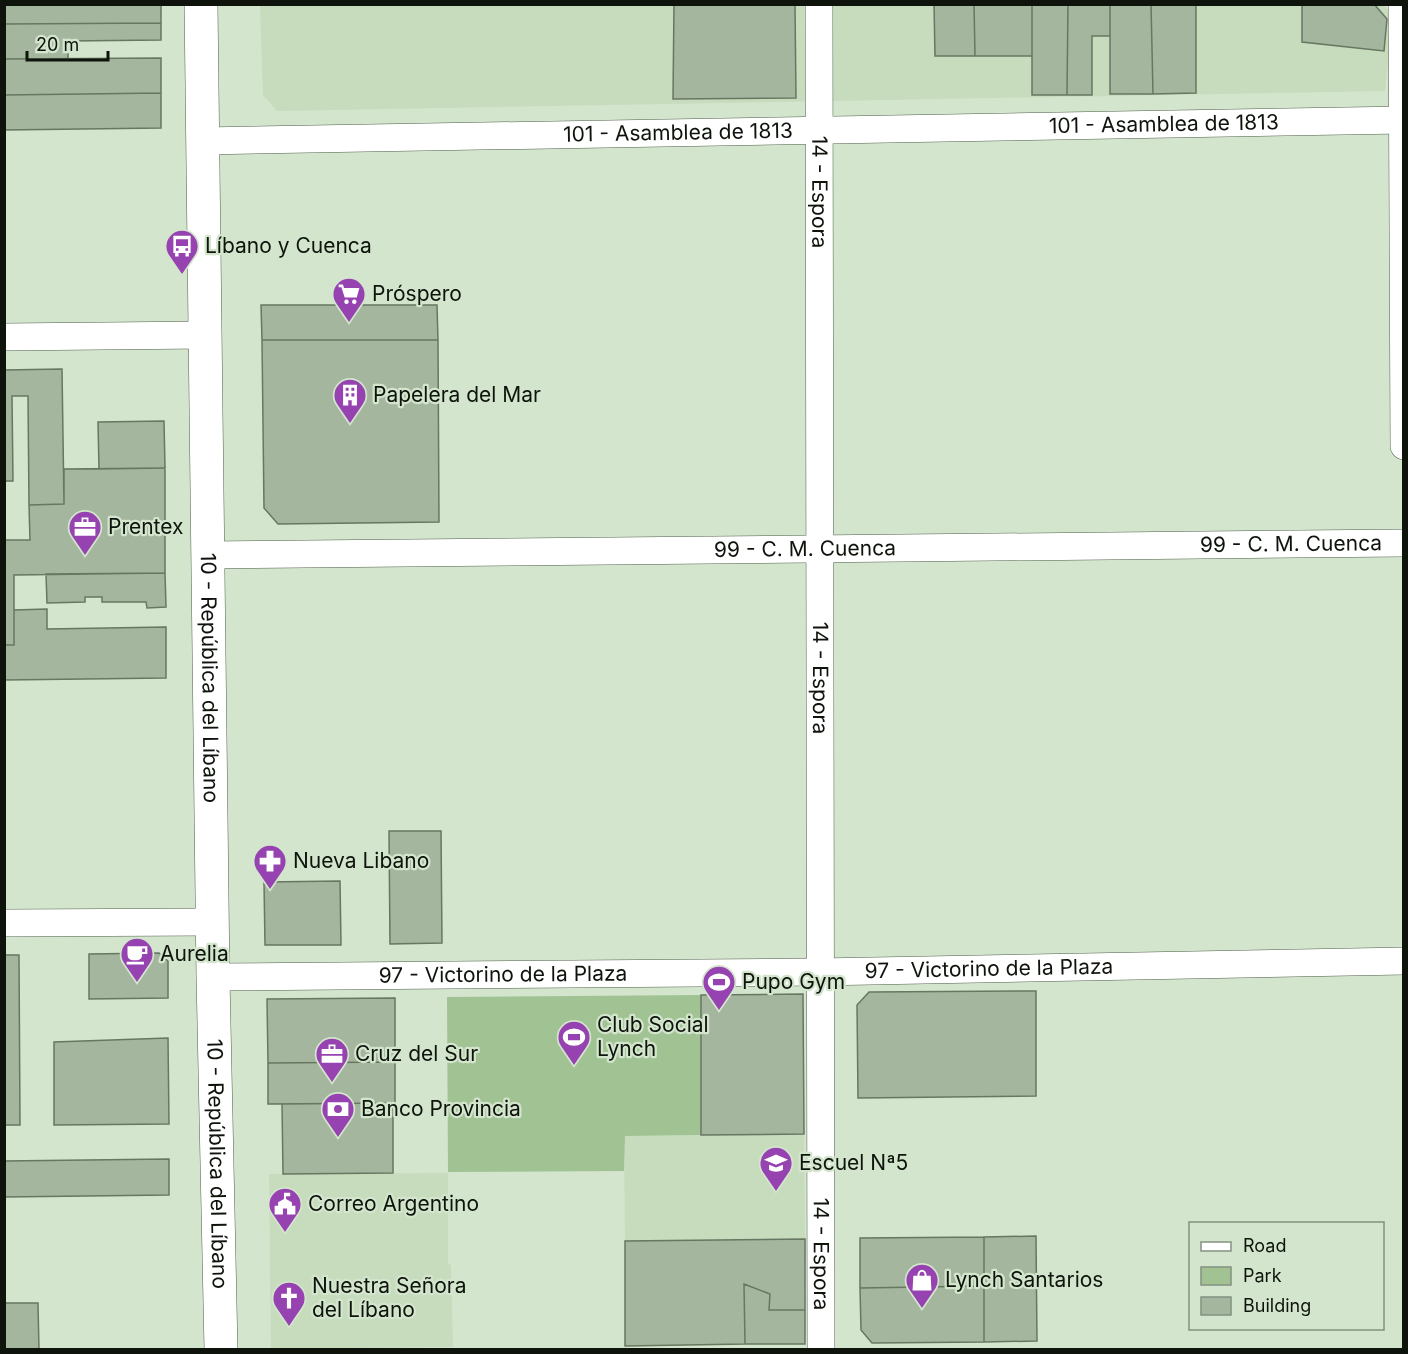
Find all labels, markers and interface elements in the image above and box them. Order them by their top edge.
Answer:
scale bar [27,24,108,62]
text: 20 m [36,34,79,55]
street label: 101 - Asamblea de 1813 [1049,109,1279,138]
street label: 101 - Asamblea de 1813 [563,118,793,147]
street label: 14 - Espora [807,136,832,248]
bus stop icon: Líbano y Cuenca [164,228,200,275]
place label: Líbano y Cuenca [205,233,372,258]
supermarket icon: Próspero [331,276,367,323]
place label: Próspero [372,281,462,306]
building icon: Papelera del Mar [332,377,368,424]
place label: Papelera del Mar [373,382,541,407]
office icon: Prentex [67,509,103,556]
place label: Prentex [108,514,184,539]
street label: 99 - C. M. Cuenca [1200,530,1382,557]
street label: 99 - C. M. Cuenca [714,535,896,562]
street label: 10 - República del Líbano [196,553,224,803]
street label: 14 - Espora [808,622,833,734]
pharmacy icon: Nueva Libano [252,843,288,890]
place label: Nueva Libano [293,848,429,873]
cafe icon: Aurelia [119,936,155,983]
place label: Aurelia [160,941,229,966]
street label: 97 - Victorino de la Plaza [864,953,1113,983]
street label: 97 - Victorino de la Plaza [379,961,627,988]
sports icon: Pupo Gym [701,964,737,1011]
place label: Pupo Gym [742,969,845,994]
place label: Club Social Lynch [597,1012,709,1061]
sports icon: Club Social Lynch [556,1019,592,1066]
office icon: Cruz del Sur [314,1036,350,1083]
street label: 10 - República del Líbano [202,1039,233,1289]
place label: Cruz del Sur [355,1041,478,1066]
bank icon: Banco Provincia [320,1091,356,1138]
place label: Banco Provincia [361,1096,521,1121]
school or university icon: Escuel Nª5 [758,1145,794,1192]
place label: Escuel Nª5 [799,1150,908,1175]
public building icon: Correo Argentino [267,1186,303,1233]
place label: Correo Argentino [308,1191,479,1216]
street label: 14 - Espora [809,1198,834,1310]
legend [1189,1222,1384,1330]
text: Road [1243,1235,1286,1256]
shop icon: Lynch Santarios [904,1262,940,1309]
text: Park [1243,1265,1282,1286]
place label: Lynch Santarios [945,1267,1103,1292]
place label: Nuestra Señora del Líbano [312,1273,466,1322]
church icon: Nuestra Señora del Líbano [271,1280,307,1327]
text: Building [1243,1295,1311,1316]

